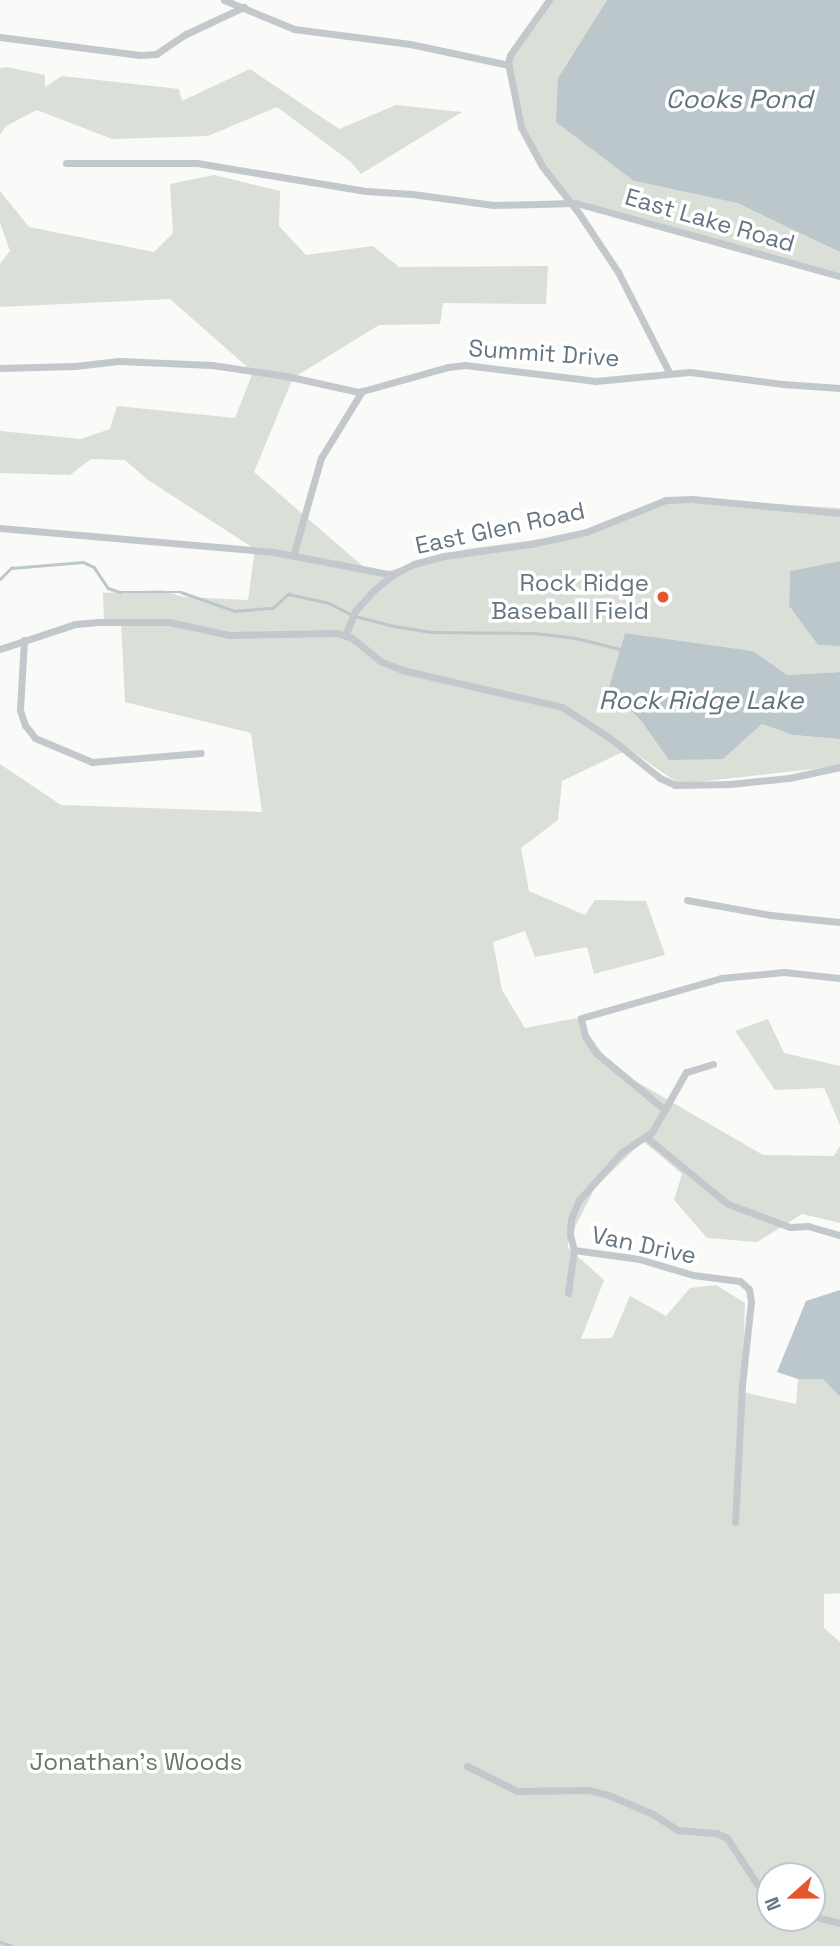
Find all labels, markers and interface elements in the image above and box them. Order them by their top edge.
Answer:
water label: Cooks Pond [666,84,812,116]
street label: East Lake Road [622,182,798,258]
street label: Summit Drive [468,333,620,373]
street label: East Glen Road [413,496,587,560]
place label: Rock Ridge Baseball Field [491,569,649,625]
marker: Rock Ridge Baseball Field [655,589,671,605]
water label: Rock Ridge Lake [599,685,803,717]
street label: Van Drive [589,1220,699,1270]
park label: Jonathan's Woods [30,1748,242,1776]
north arrow [756,1862,826,1932]
text: N [759,1894,787,1914]

